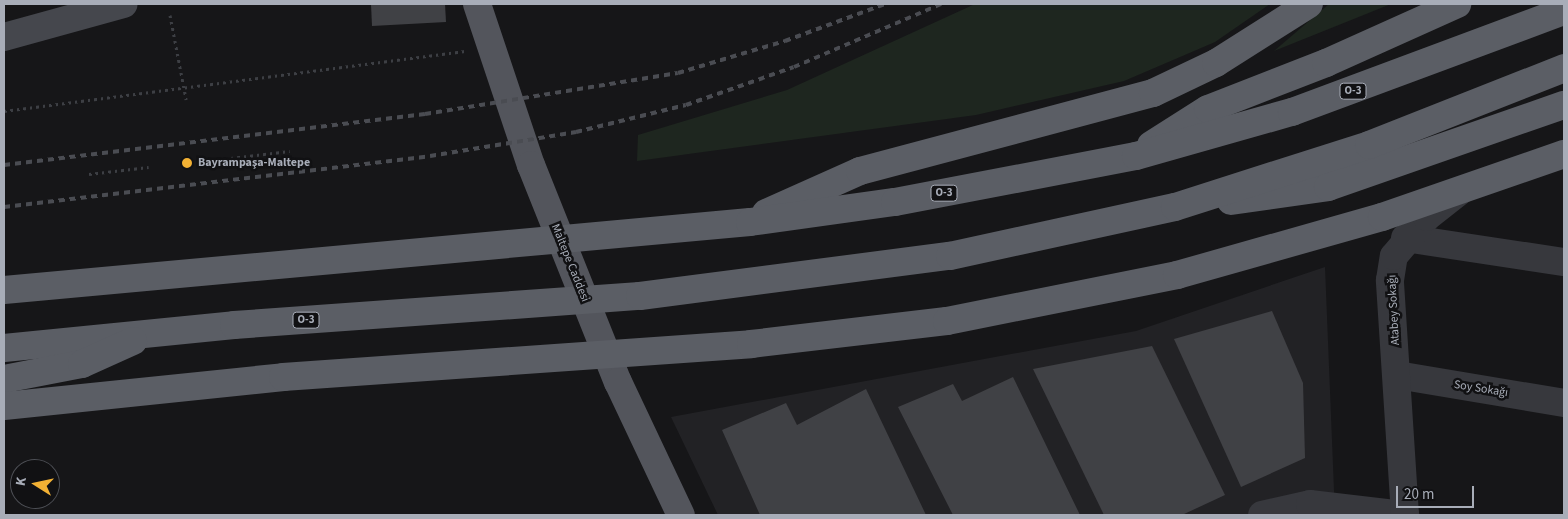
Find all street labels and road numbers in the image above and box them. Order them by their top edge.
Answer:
road number: O-3 [1339,82,1367,100]
road number: O-3 [930,184,958,202]
street label: Maltepe Caddesi [548,222,592,304]
street label: Atabey Sokağı [1385,274,1403,346]
road number: O-3 [292,312,320,328]
street label: Soy Sokağı [1453,378,1509,400]

